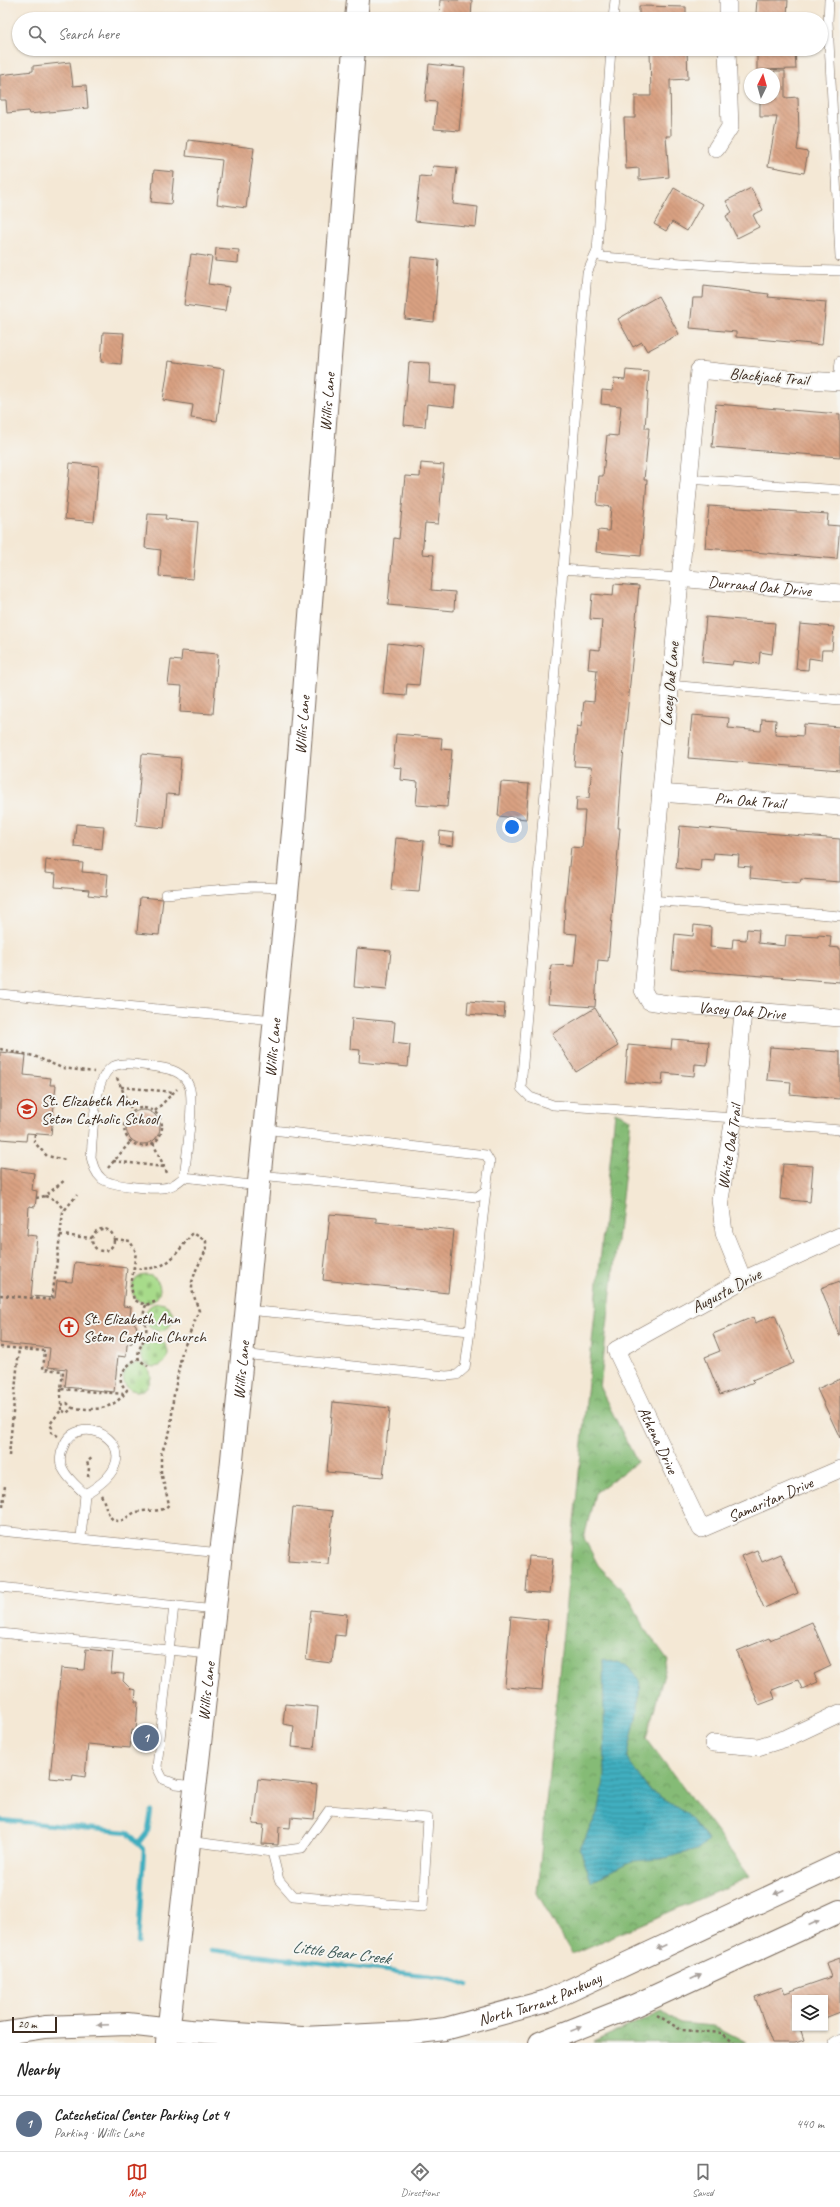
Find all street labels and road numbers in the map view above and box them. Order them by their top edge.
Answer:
street label: Blackjack Trail [729,364,812,391]
street label: Willis Lane [315,370,340,432]
street label: Durrand Oak Drive [707,572,814,601]
street label: Lacey Oak Lane [656,639,684,727]
street label: Willis Lane [290,693,315,755]
street label: Pin Oak Trail [714,788,789,814]
street label: Vasey Oak Drive [698,998,788,1025]
street label: Willis Lane [260,1016,286,1078]
street label: White Oak Trail [713,1100,746,1191]
street label: Augusta Drive [689,1264,766,1317]
street label: Willis Lane [229,1338,255,1400]
street label: Athena Drive [633,1403,683,1479]
street label: Samaritan Drive [725,1472,818,1527]
street label: Willis Lane [194,1659,220,1721]
street label: North Tarrant Parkway [476,1967,606,2030]

